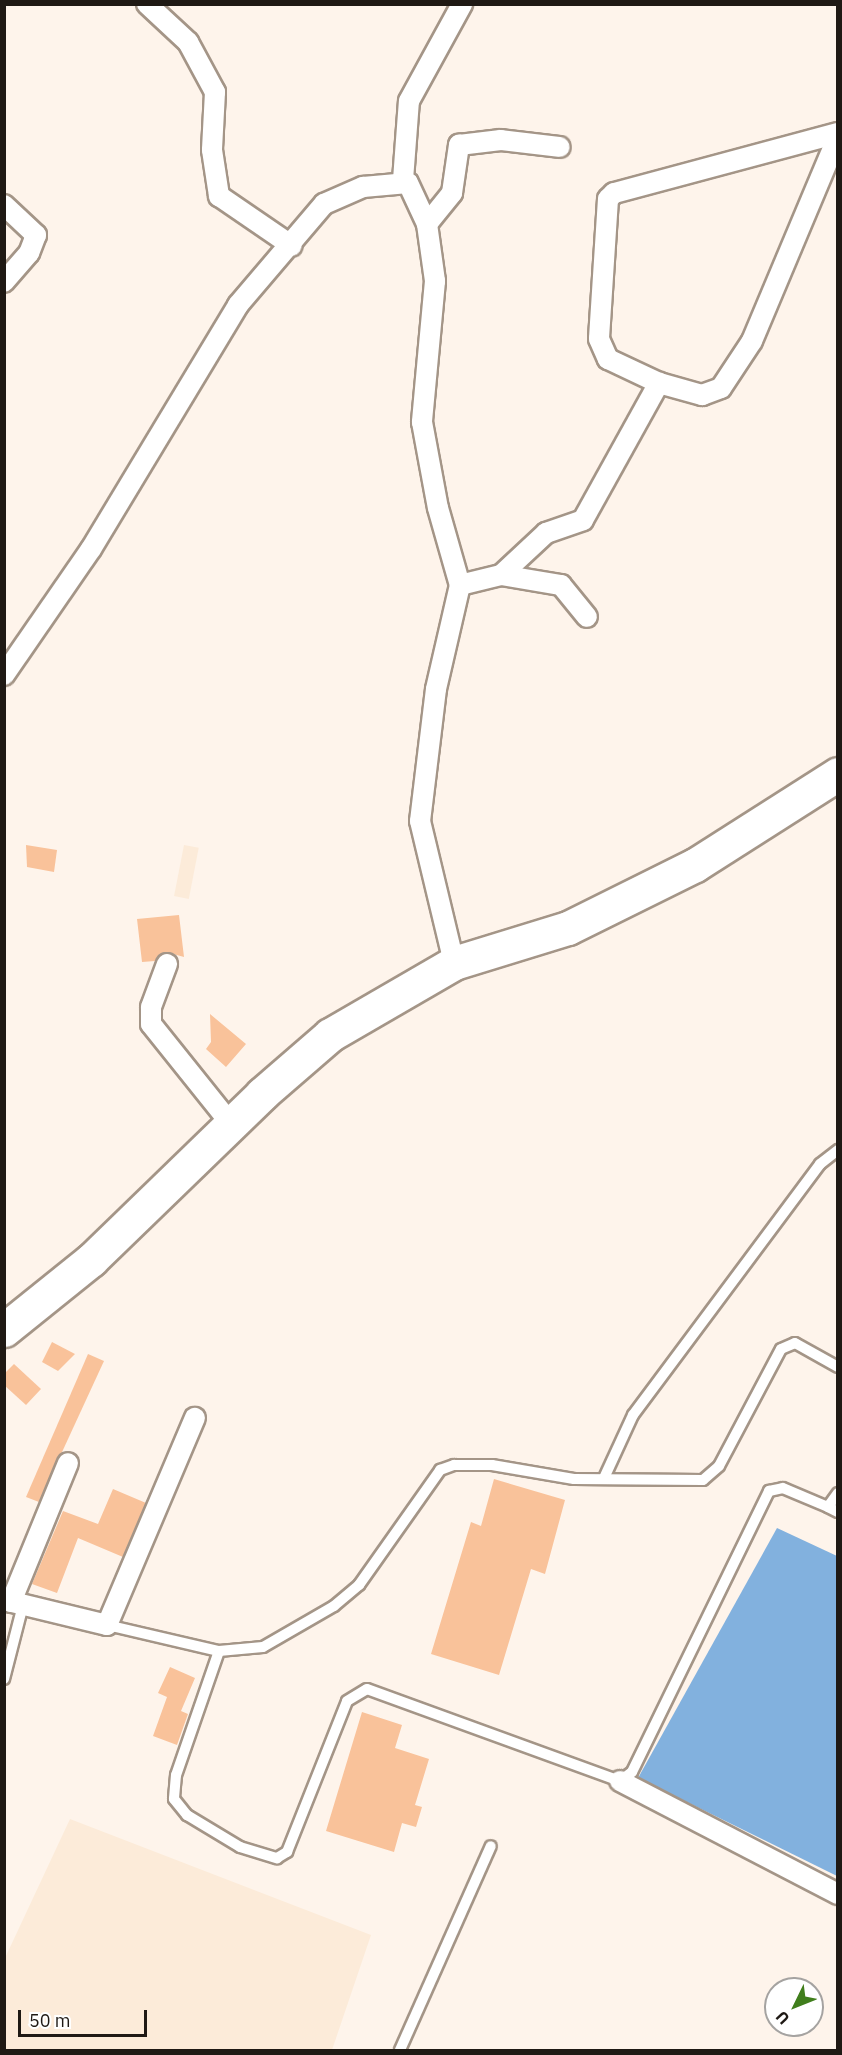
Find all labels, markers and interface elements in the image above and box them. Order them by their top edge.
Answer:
north arrow [764,1977,824,2037]
scale bar [21,1998,150,2036]
text: U [771,2007,793,2029]
text: 50 m [29,2009,71,2032]

